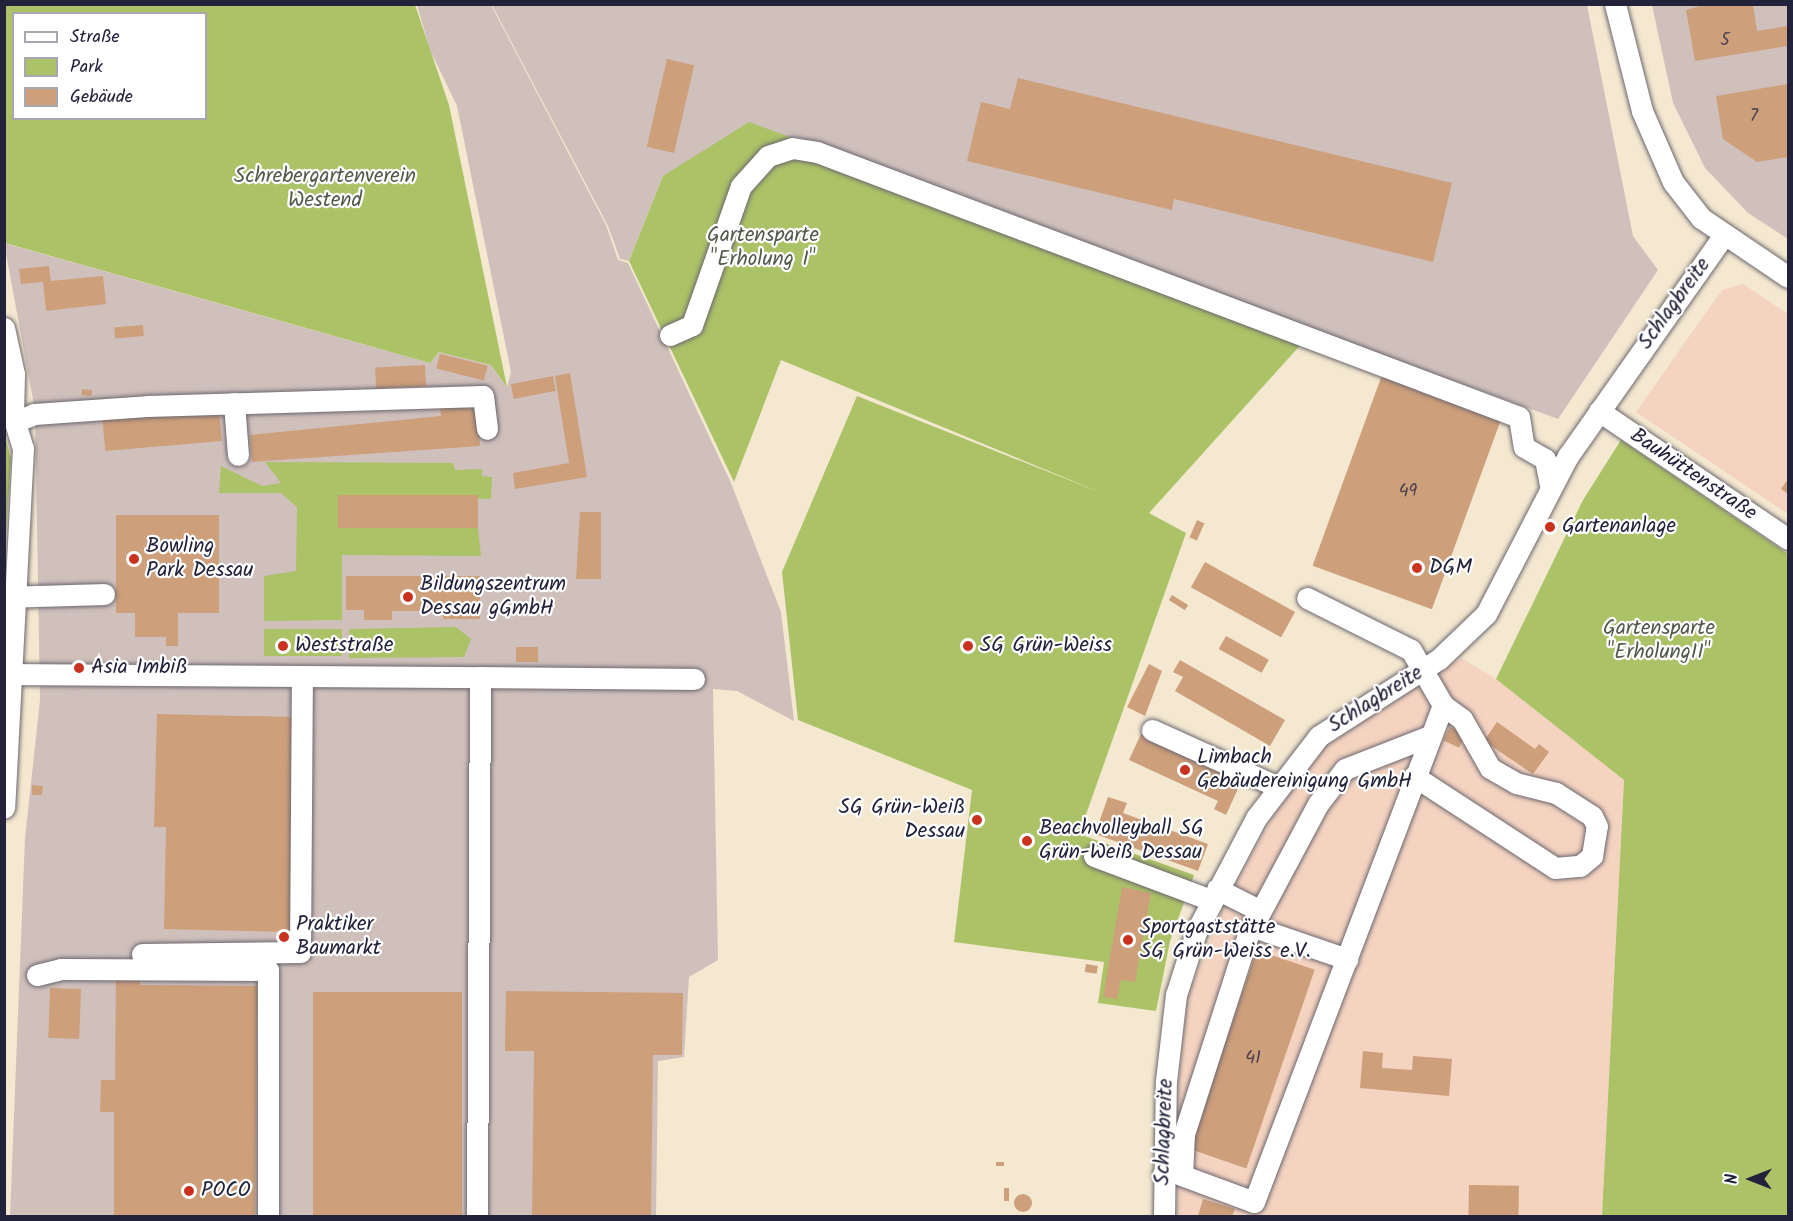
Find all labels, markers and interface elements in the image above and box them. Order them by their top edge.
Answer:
legend [12,12,207,120]
text: Straße [70,23,120,52]
house number: 5 [1720,30,1730,52]
text: Park [70,53,103,82]
text: Gebäude [70,83,133,112]
house number: 7 [1750,106,1758,128]
park label: Schrebergartenverein Westend [234,164,416,214]
park label: Gartensparte "Erholung I" [707,223,819,273]
street label: Schlagbreite [1633,253,1717,355]
street label: Bauhüttenstraße [1625,423,1761,527]
house number: 49 [1399,481,1417,503]
place label: Gartenanlage [1562,514,1676,540]
marker: Gartenanlage [1543,520,1557,534]
place label: Bowling Park Dessau [146,534,253,584]
marker: Bowling Park Dessau [127,552,141,566]
place label: DGM [1429,555,1472,581]
marker: DGM [1410,561,1424,575]
place label: Bildungszentrum Dessau gGmbH [420,572,566,622]
marker: Bildungszentrum Dessau gGmbH [401,590,415,604]
park label: Gartensparte "ErholungII" [1603,616,1715,666]
place label: Weststraße [295,633,394,659]
place label: SG Grün-Weiss [980,633,1112,659]
marker: Weststraße [276,639,290,653]
marker: SG Grün-Weiss [961,639,975,653]
place label: Asia Imbiß [91,655,188,681]
marker: Asia Imbiß [72,661,86,675]
street label: Schlagbreite [1324,661,1428,739]
place label: Limbach Gebäudereinigung GmbH [1197,745,1412,795]
marker: Limbach Gebäudereinigung GmbH [1178,763,1192,777]
place label: SG Grün-Weiß Dessau [839,795,965,845]
marker: SG Grün-Weiß Dessau [970,813,984,827]
place label: Beachvolleyball SG Grün-Weiß Dessau [1039,816,1204,866]
marker: Beachvolleyball SG Grün-Weiß Dessau [1020,834,1034,848]
place label: Praktiker Baumarkt [296,912,381,962]
place label: Sportgaststätte SG Grün-Weiss e.V. [1140,915,1311,965]
marker: Praktiker Baumarkt [277,930,291,944]
marker: Sportgaststätte SG Grün-Weiss e.V. [1121,933,1135,947]
house number: 41 [1245,1048,1261,1070]
street label: Schlagbreite [1151,1078,1179,1186]
north arrow [1721,1149,1781,1209]
text: N [1720,1174,1745,1184]
place label: POCO [201,1178,251,1204]
marker: POCO [182,1184,196,1198]

